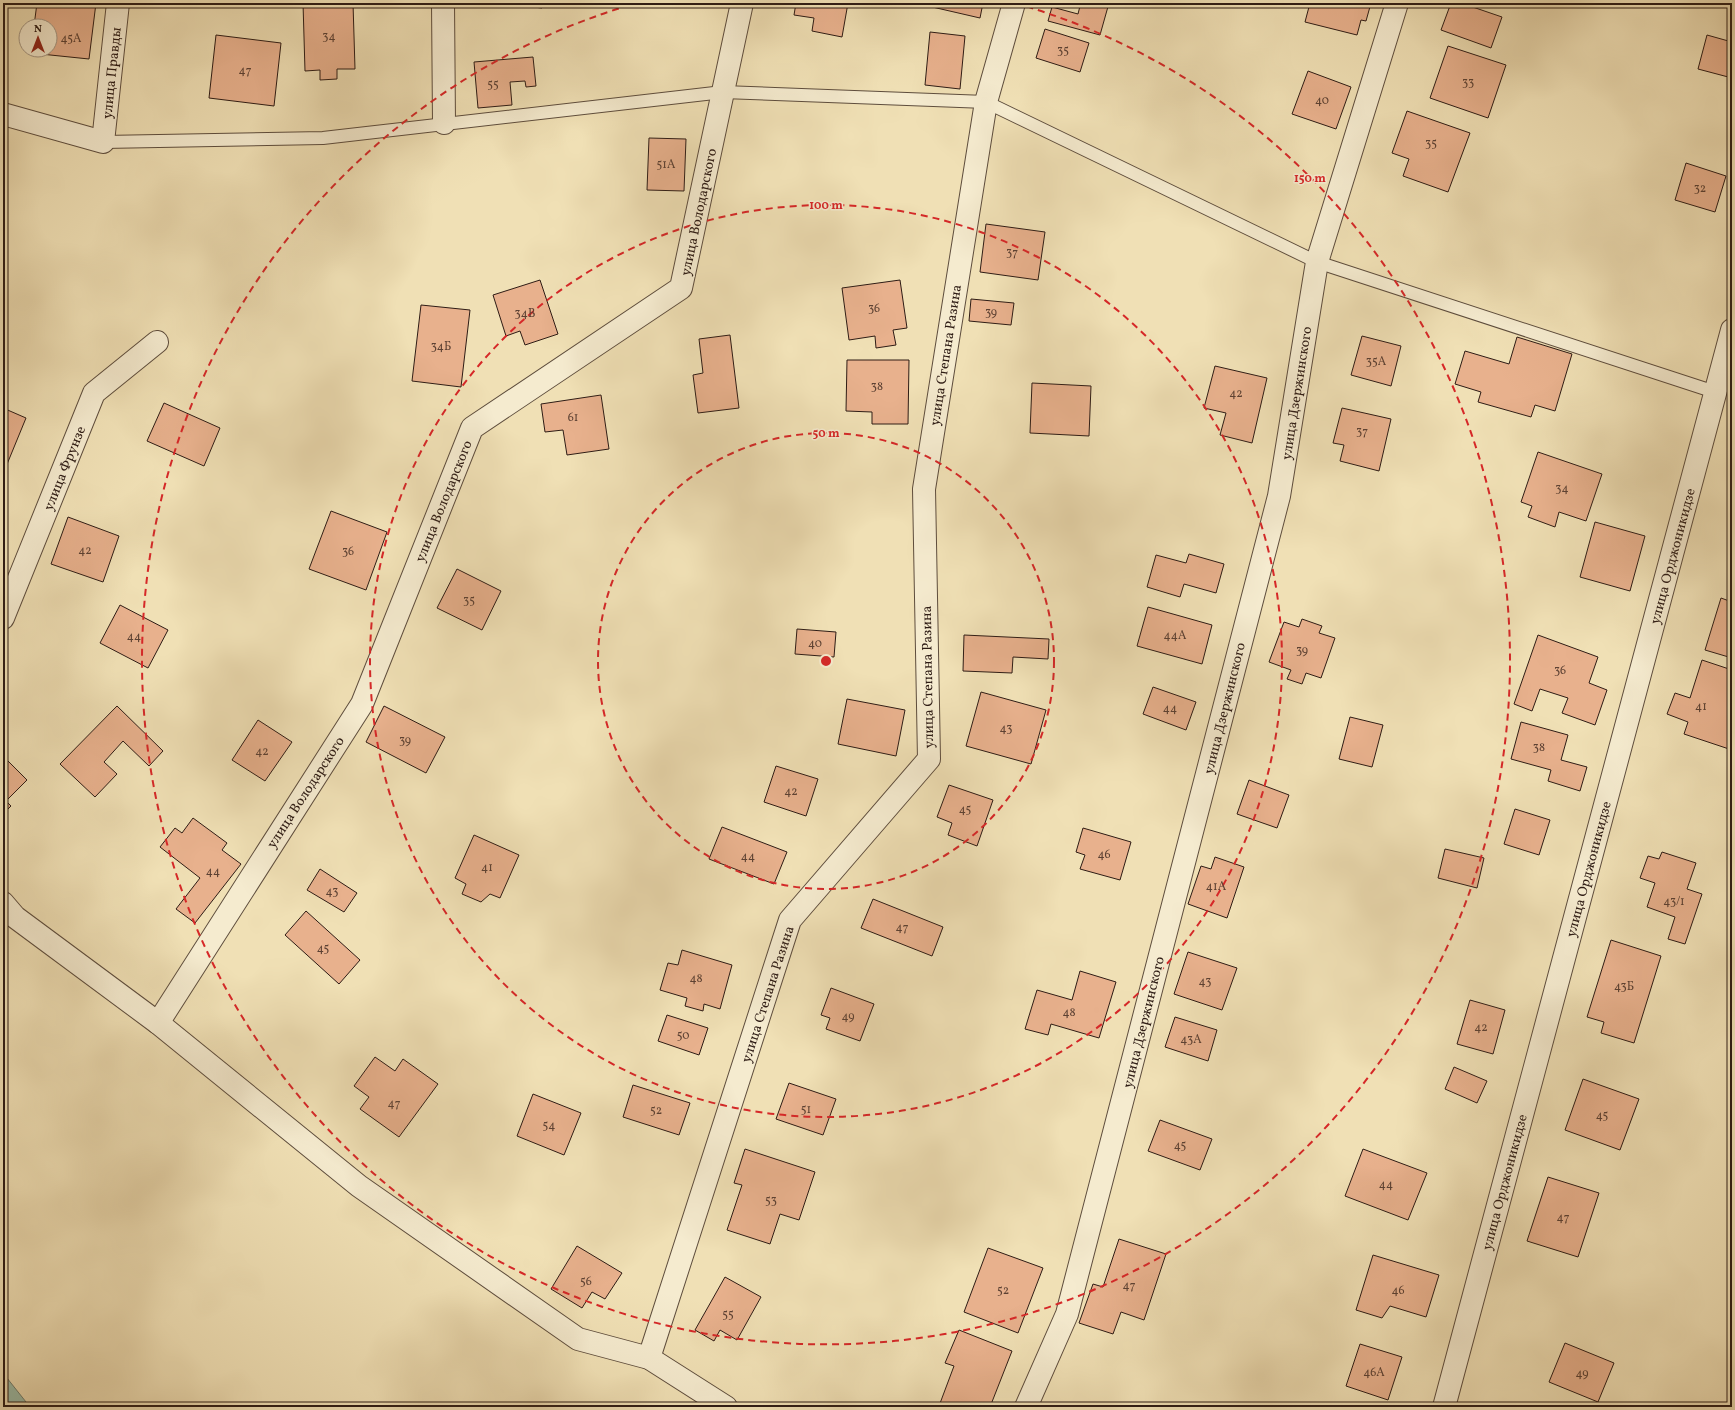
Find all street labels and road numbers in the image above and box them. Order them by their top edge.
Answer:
street label: улица Правды [98,26,127,120]
street label: улица Володарского [677,147,722,278]
street label: улица Степана Разина [926,283,967,427]
street label: улица Дзержинского [1278,325,1317,461]
street label: улица Фрунзе [40,423,91,514]
street label: улица Володарского [411,438,478,565]
street label: улица Орджоникидзе [1646,486,1701,626]
street label: улица Степана Разина [918,605,939,748]
street label: улица Дзержинского [1200,641,1251,776]
street label: улица Володарского [263,733,350,852]
street label: улица Орджоникидзе [1562,799,1617,939]
street label: улица Степана Разина [737,924,800,1065]
street label: улица Дзержинского [1119,955,1170,1090]
street label: улица Орджоникидзе [1478,1112,1533,1252]

